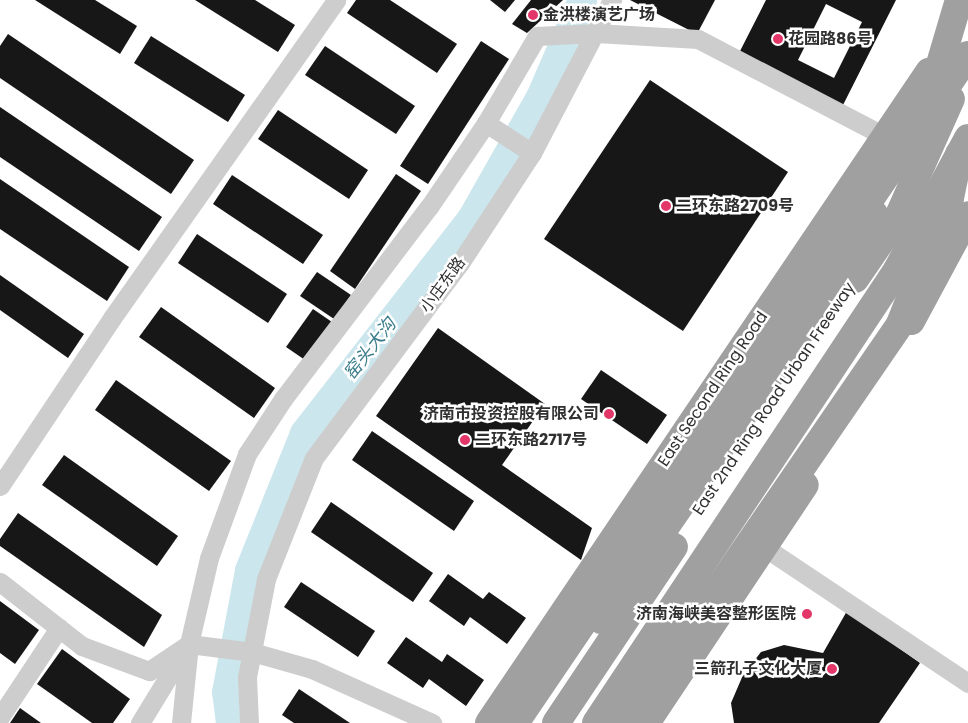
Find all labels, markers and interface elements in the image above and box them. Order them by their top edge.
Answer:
place label: 金洪楼演艺广场 [543,5,655,25]
marker: 金洪楼演艺广场 [527,9,539,21]
place label: 花园路86号 [788,29,873,49]
marker: 花园路86号 [772,33,784,45]
place label: 二环东路2709号 [676,196,794,216]
marker: 二环东路2709号 [660,200,672,212]
street label: 小庄东路 [416,253,470,317]
street label: East 2nd Ring Road Urban Freeway [689,279,859,519]
street label: East Second Ring Road [654,308,772,470]
water label: 窑头大沟 [339,314,401,384]
place label: 济南市投资控股有限公司 [423,404,599,424]
marker: 济南市投资控股有限公司 [603,408,615,420]
place label: 二环东路2717号 [475,430,587,450]
marker: 二环东路2717号 [459,434,471,446]
place label: 济南海峡美容整形医院 [636,604,796,624]
marker: 济南海峡美容整形医院 [800,607,814,621]
place label: 三箭孔子文化大厦 [694,659,822,679]
marker: 三箭孔子文化大厦 [826,663,838,675]

